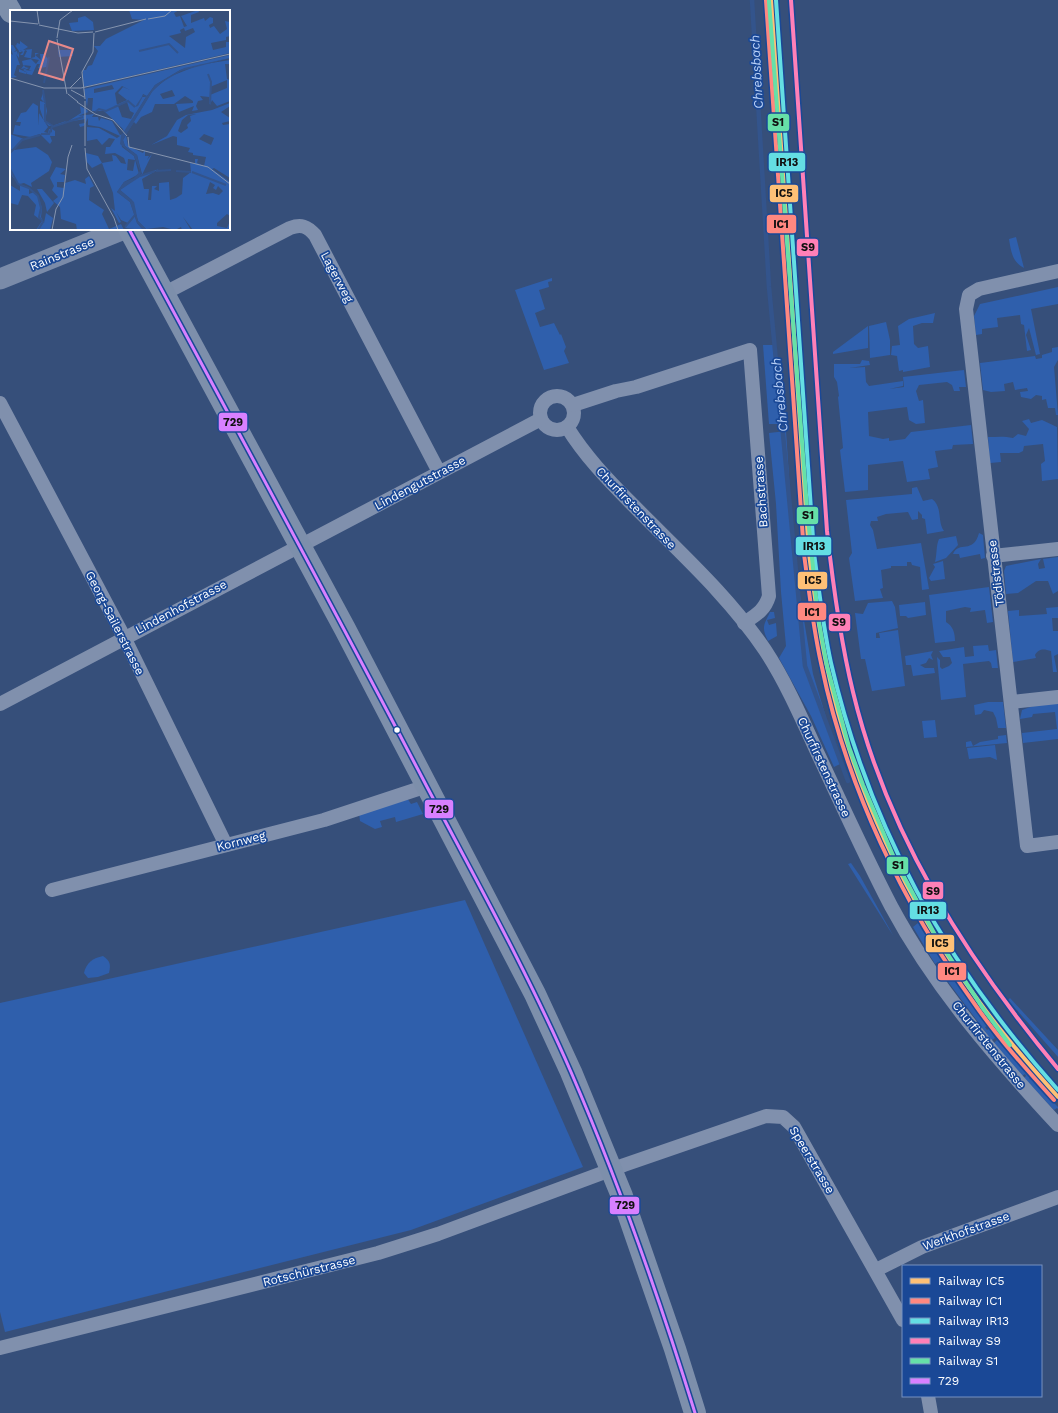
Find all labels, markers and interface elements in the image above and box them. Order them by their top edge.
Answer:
inset map [10,10,230,230]
water label: Chrebsbach [747,34,766,109]
line badge: S1 [767,113,790,132]
text: S1 [772,116,784,129]
line badge: IR13 [768,152,806,172]
text: IR13 [776,156,799,169]
line badge: IC5 [769,184,799,203]
text: IC5 [775,187,793,200]
line badge: IC1 [766,214,797,234]
text: IC1 [773,218,789,231]
street label: Rainstrasse [28,235,96,273]
line badge: S9 [796,238,819,257]
text: S9 [801,241,815,254]
street label: Lagerweg [318,249,356,305]
water label: Chrebsbach [768,357,791,433]
line badge: 729 [218,412,248,432]
text: 729 [223,416,243,429]
street label: Lindengutstrasse [372,453,468,513]
street label: Bachstrasse [752,456,770,528]
street label: Churfirstenstrasse [593,464,679,552]
line badge: S1 [796,506,819,525]
text: S1 [802,509,814,522]
line badge: IR13 [795,536,832,556]
street label: Tödistrasse [985,539,1007,607]
text: IR13 [803,540,826,553]
street label: Georg-Sailerstrasse [83,569,147,677]
line badge: IC5 [797,571,828,590]
text: IC5 [804,574,822,587]
street label: Lindenhofstrasse [133,577,229,637]
line badge: IC1 [797,602,827,621]
text: IC1 [804,606,820,619]
line badge: S9 [828,613,851,632]
text: S9 [832,616,846,629]
street label: Churfirstenstrasse [795,715,853,819]
unlabelled marker [392,725,402,735]
line badge: 729 [424,799,454,819]
text: 729 [429,803,449,816]
street label: Kornweg [215,828,268,854]
line badge: S1 [886,856,909,875]
text: S1 [892,859,904,872]
line badge: S9 [922,881,944,900]
text: S9 [926,885,940,898]
line badge: IR13 [909,901,947,920]
text: IR13 [917,904,940,917]
line badge: IC5 [925,934,955,953]
text: IC5 [931,937,949,950]
line badge: IC1 [937,962,967,981]
text: IC1 [944,965,960,978]
street label: Churfirstenstrasse [949,998,1029,1092]
street label: Speerstrasse [786,1124,838,1196]
line badge: 729 [609,1196,640,1215]
text: 729 [615,1199,635,1212]
street label: Werkhofstrasse [921,1209,1011,1253]
street label: Rotschürstrasse [261,1253,357,1289]
legend [902,1265,1042,1397]
text: Railway IC5 [938,1274,1005,1288]
text: Railway IC1 [938,1294,1002,1308]
text: Railway IR13 [938,1314,1009,1328]
text: Railway S9 [938,1334,1001,1348]
text: Railway S1 [938,1354,998,1368]
text: 729 [938,1374,959,1388]

